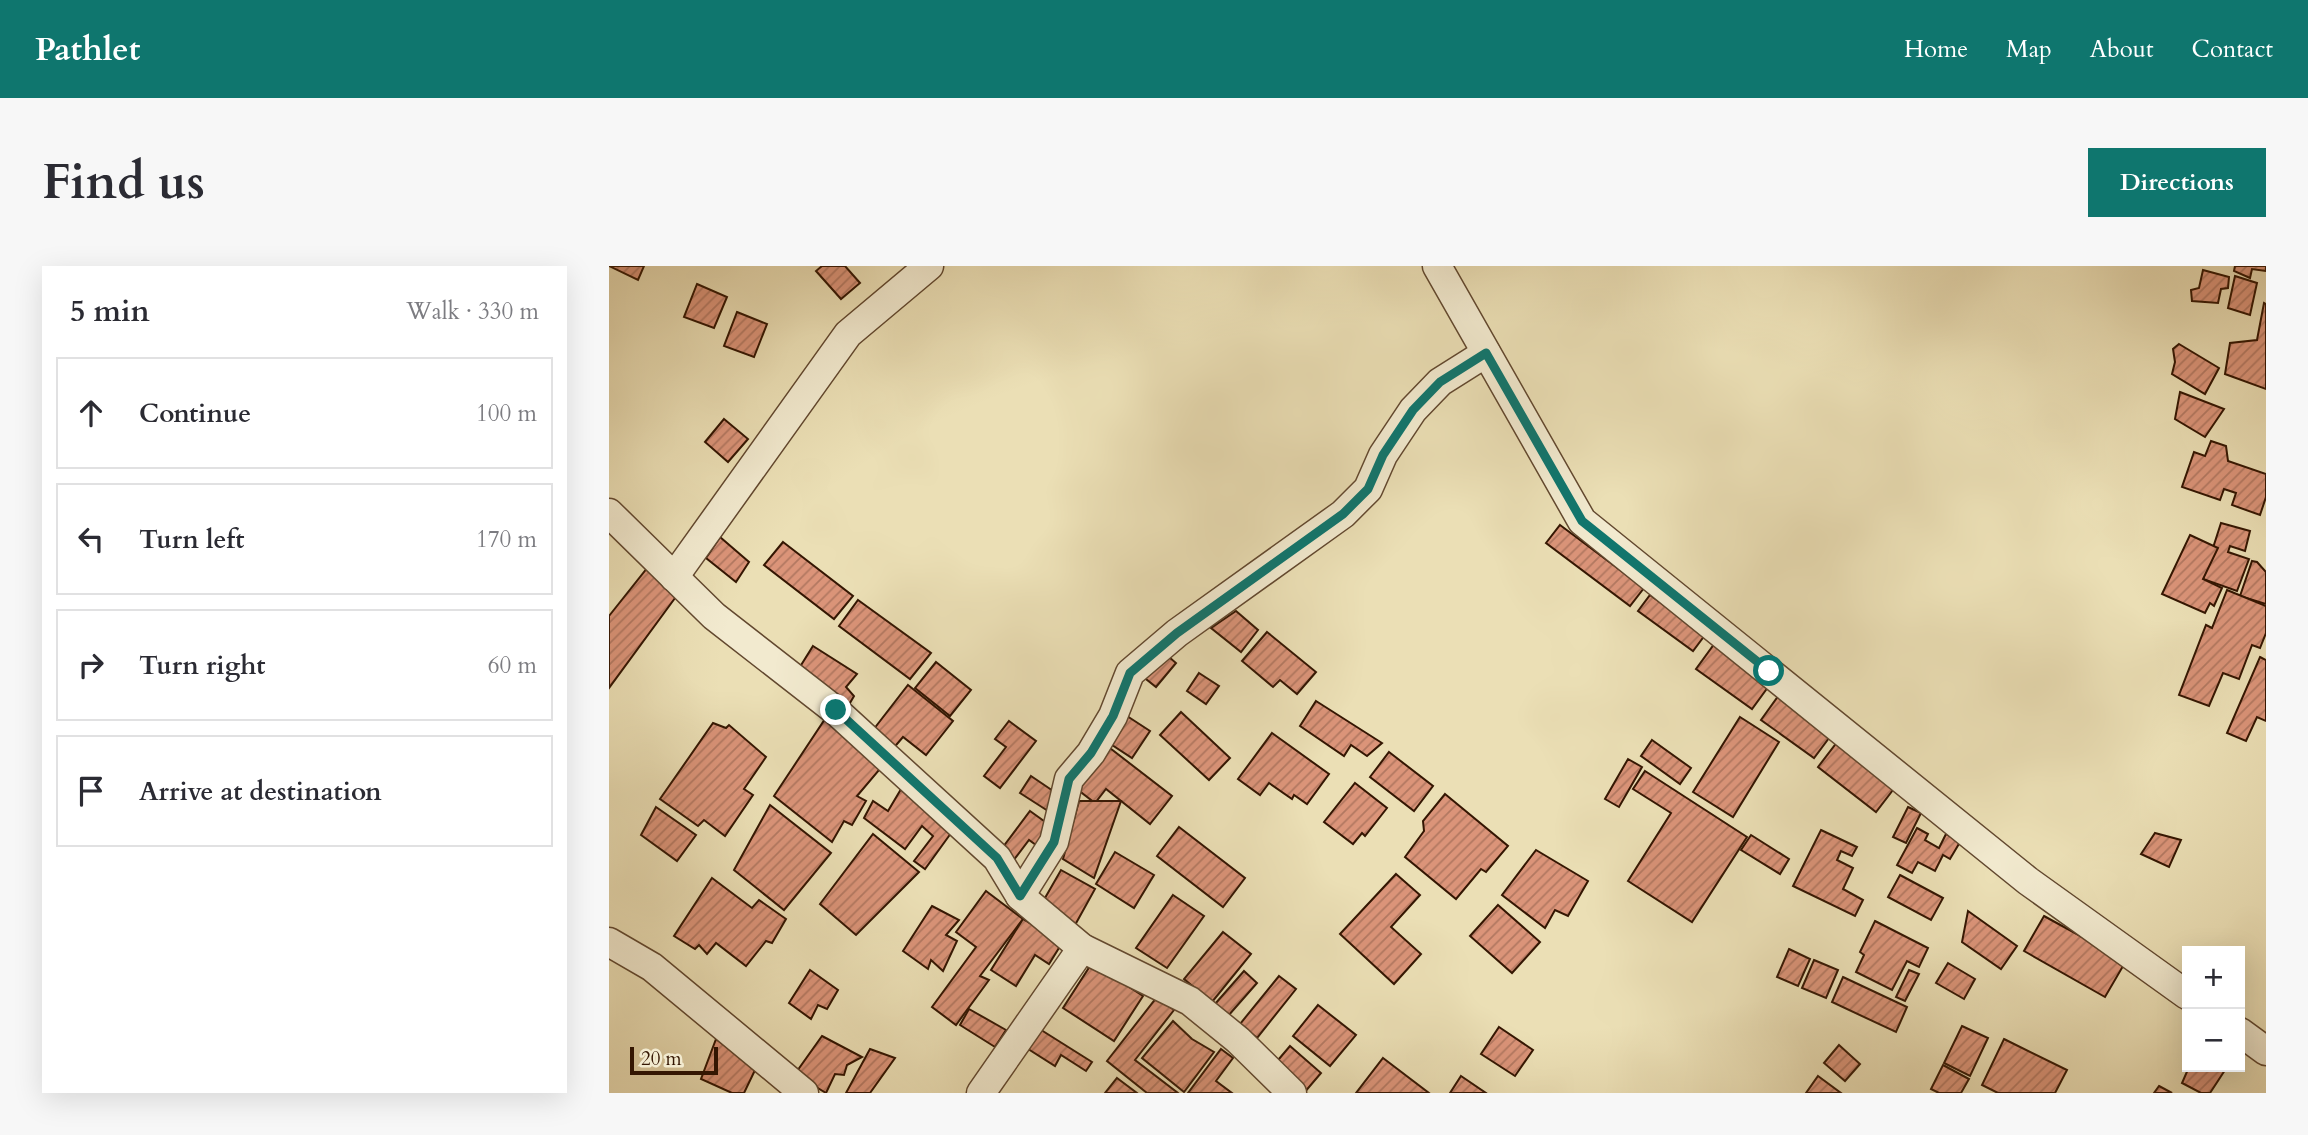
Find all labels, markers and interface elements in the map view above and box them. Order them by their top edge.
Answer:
text: Pathlet [35,27,140,72]
text: Home [1904,33,1968,66]
text: Map [2006,33,2052,66]
text: About [2090,33,2154,66]
text: Contact [2192,33,2273,66]
button: Directions [2088,148,2266,217]
text: Find us [42,149,205,216]
text: 5 min [70,291,150,332]
text: Walk · 330 m [406,296,539,327]
icon: ahead [72,394,110,432]
text: Continue [139,396,251,431]
text: 100 m [476,398,537,429]
icon: left [72,520,110,558]
text: Turn left [139,522,244,557]
text: 170 m [476,524,537,555]
icon: right [72,646,110,684]
text: Turn right [139,648,266,683]
text: 60 m [488,650,537,681]
route start [1753,655,1784,686]
route end [820,694,851,725]
icon: arrive [72,772,110,810]
text: Arrive at destination [139,774,382,809]
map controls [2182,946,2245,1072]
button: + [2182,946,2245,1009]
button: − [2182,1009,2245,1072]
scale bar [630,1044,717,1076]
text: 20 m [641,1046,682,1072]

